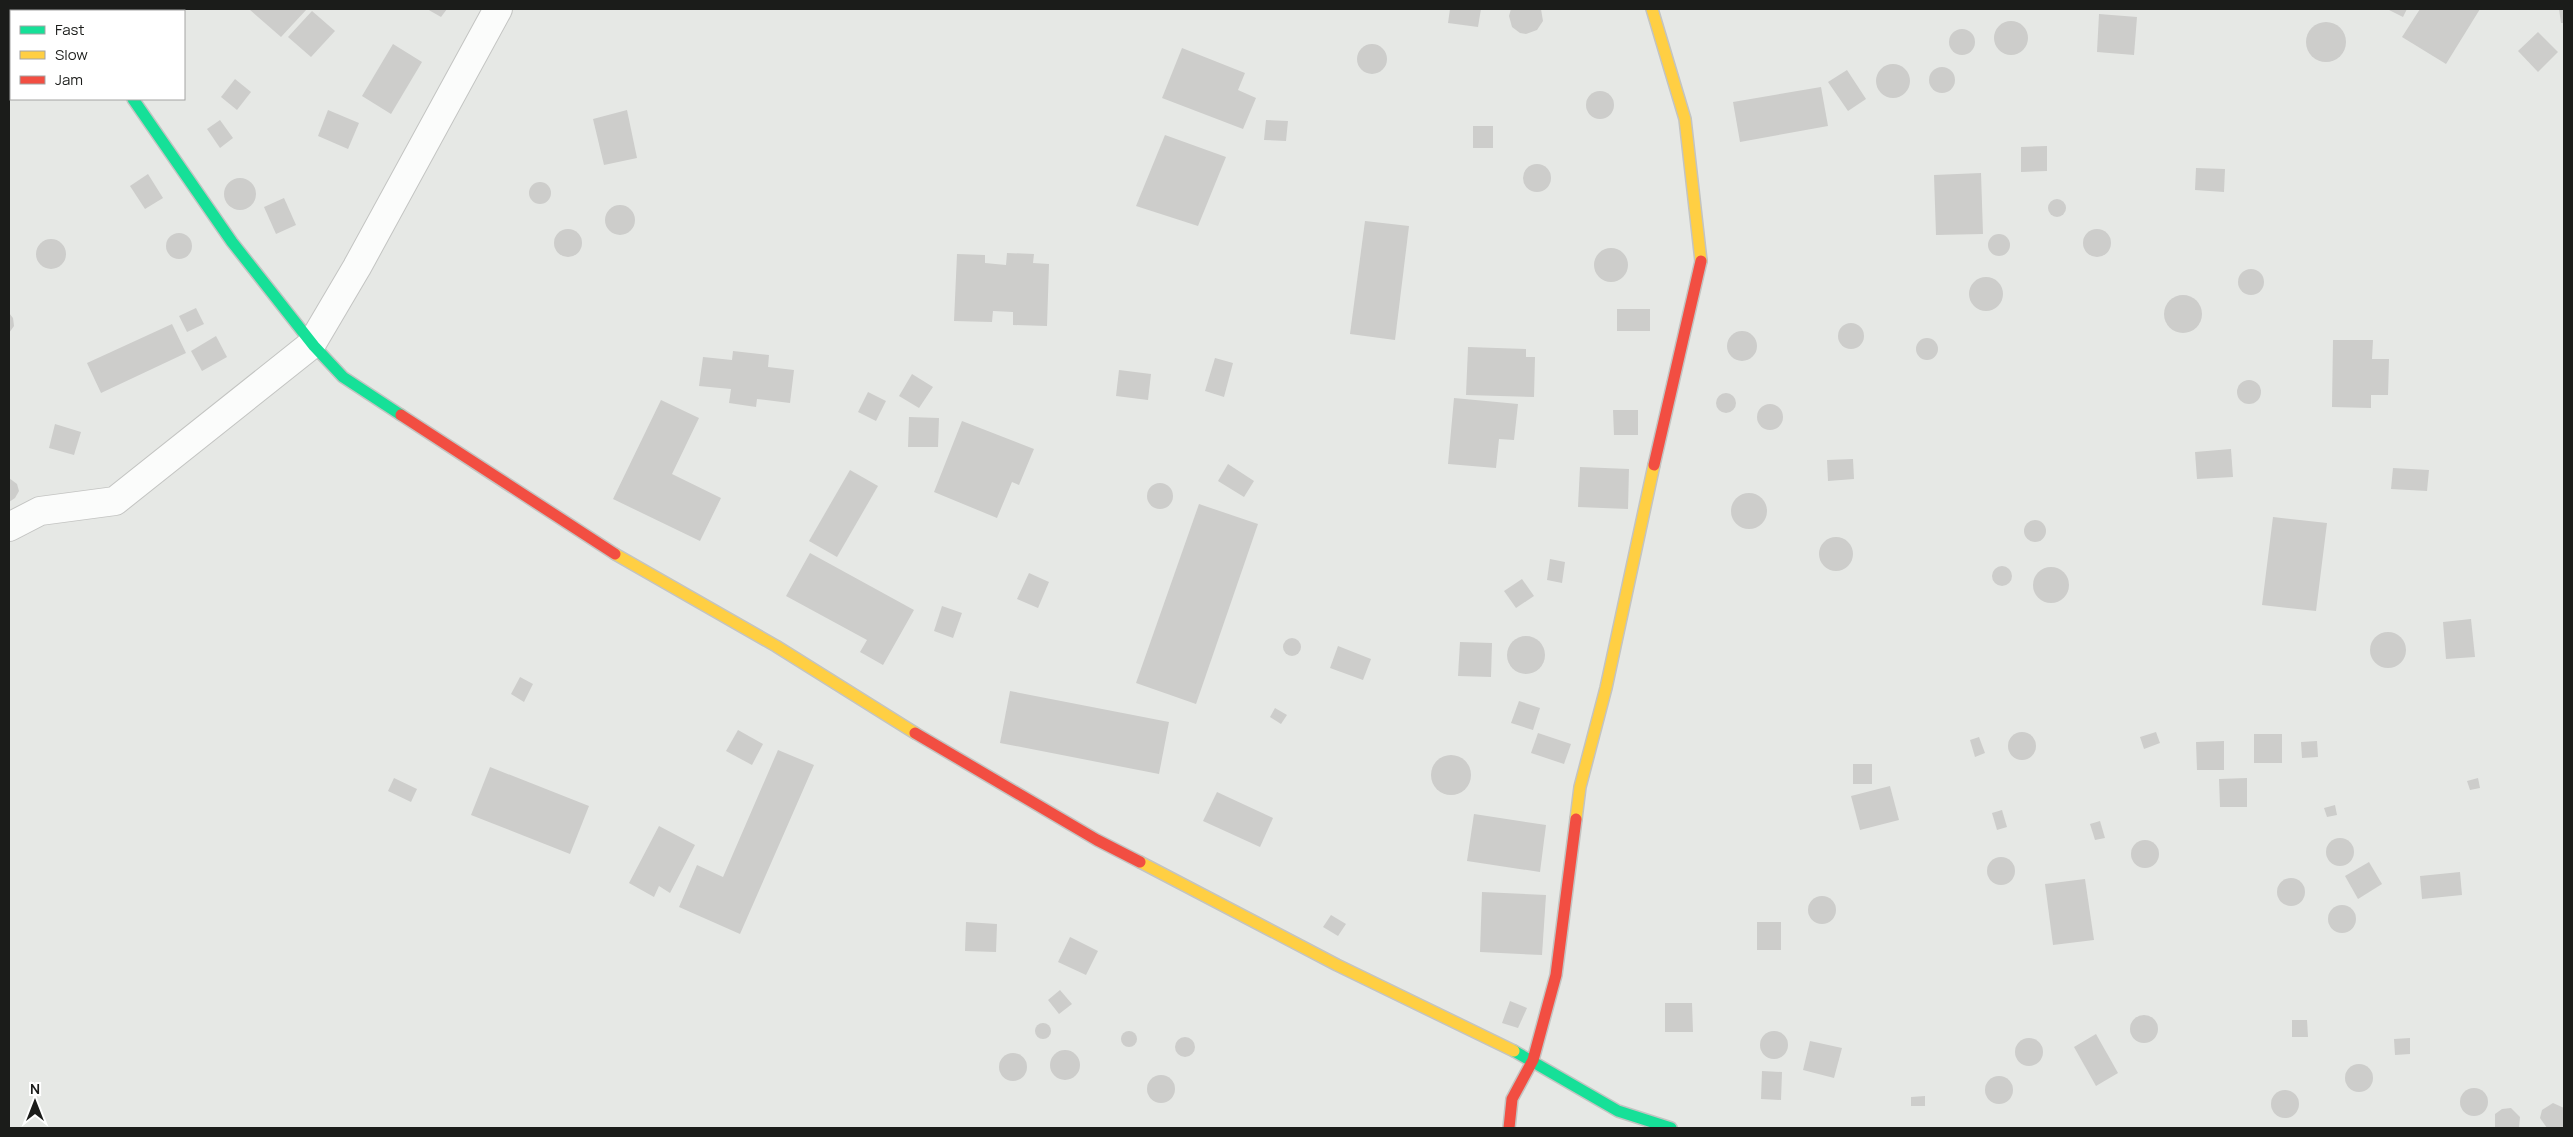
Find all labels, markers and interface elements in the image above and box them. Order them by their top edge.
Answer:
legend [10,10,185,100]
text: Fast [55,19,84,40]
text: Slow [55,44,88,65]
text: Jam [55,69,83,90]
north arrow [10,1077,60,1127]
text: N [30,1079,40,1098]

